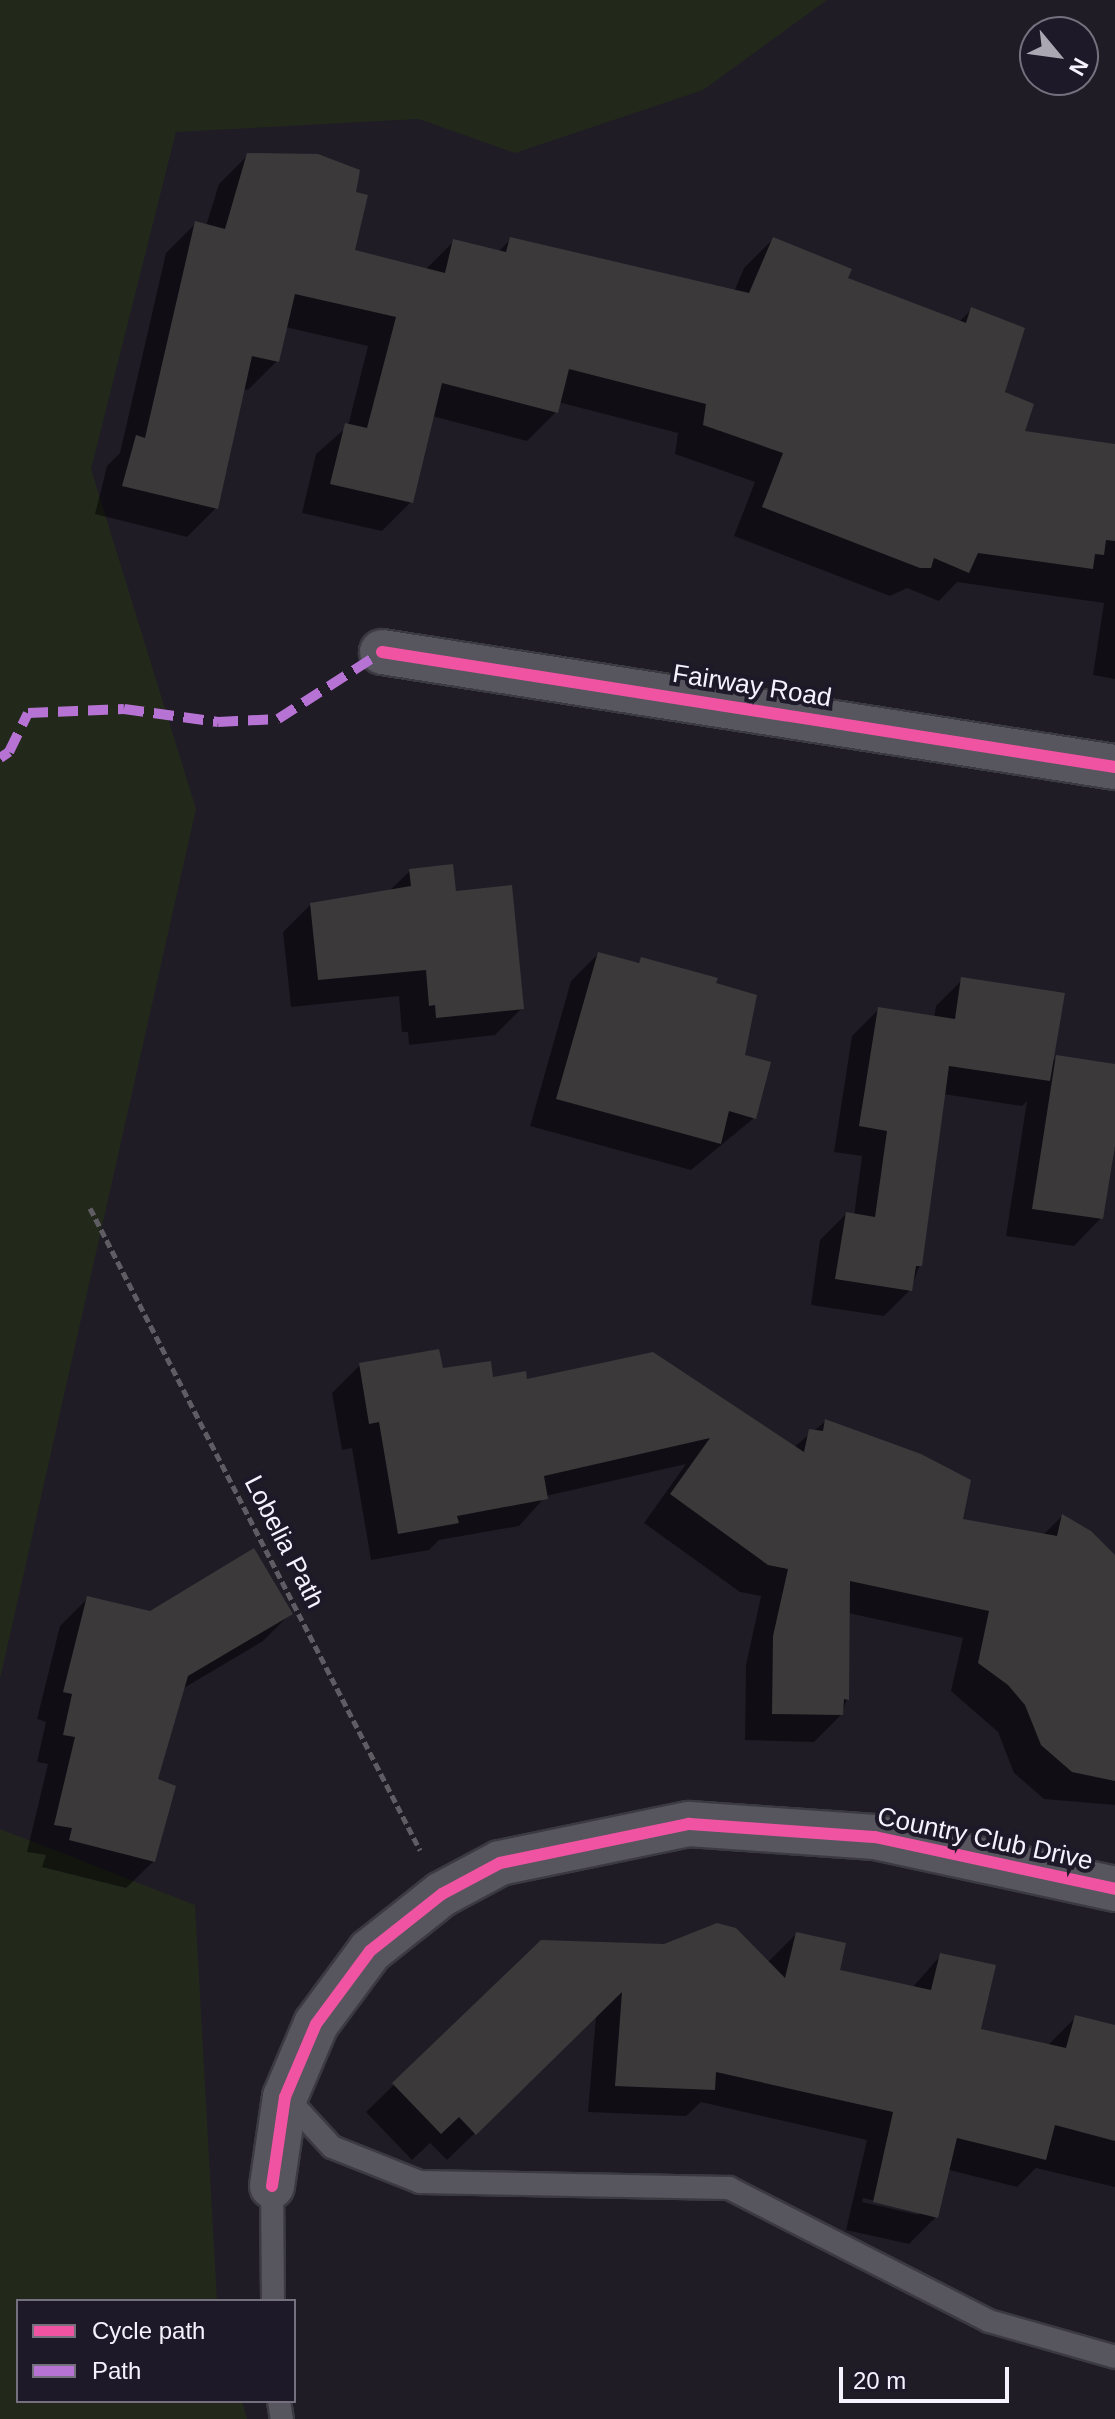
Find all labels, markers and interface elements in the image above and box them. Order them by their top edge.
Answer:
north arrow [1019,16,1099,96]
text: N [1064,54,1093,80]
street label: Fairway Road [670,658,834,714]
street label: Lobelia Path [237,1471,331,1613]
street label: Country Club Drive [874,1801,1096,1877]
legend [16,2299,296,2403]
text: Cycle path [92,2317,205,2344]
scale bar [843,2351,1013,2401]
text: Path [92,2357,141,2384]
text: 20 m [853,2367,906,2394]

